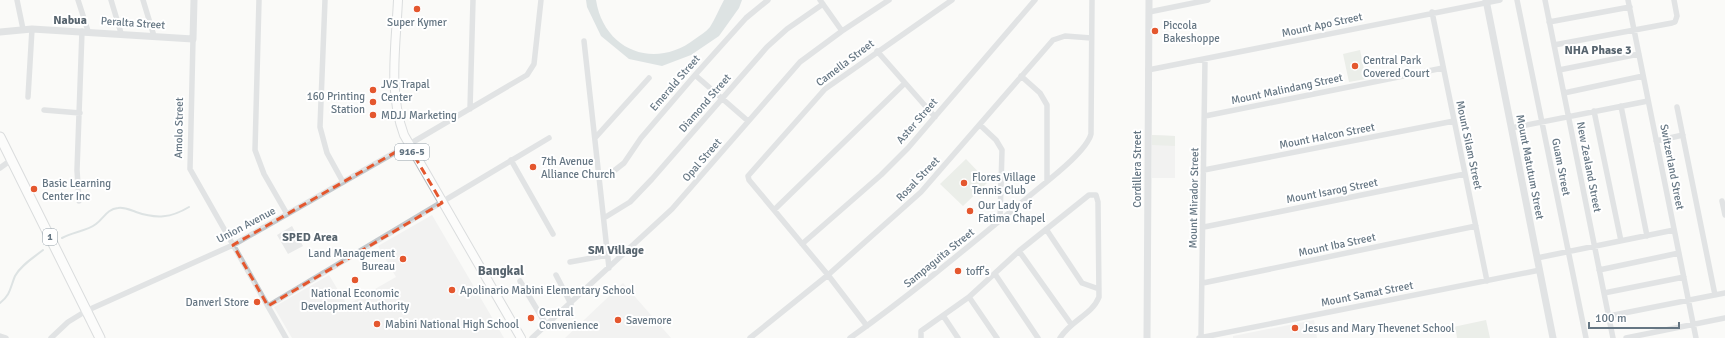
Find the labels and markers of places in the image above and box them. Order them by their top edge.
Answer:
marker: Super Kymer [412,4,422,14]
place label: Super Kymer [387,16,447,29]
place label: Piccola Bakeshoppe [1163,19,1220,45]
marker: Piccola Bakeshoppe [1150,26,1160,36]
place label: Central Park Covered Court [1363,54,1430,80]
marker: Central Park Covered Court [1350,61,1360,71]
place label: JVS Trapal Center [381,78,430,104]
marker: JVS Trapal Center [368,85,378,95]
place label: 160 Printing Station [307,90,365,116]
marker: 160 Printing Station [368,97,378,107]
place label: MDJJ Marketing [381,109,457,122]
marker: MDJJ Marketing [368,110,378,120]
place label: 7th Avenue Alliance Church [541,155,615,181]
marker: 7th Avenue Alliance Church [528,162,538,172]
place label: Flores Village Tennis Club [972,171,1036,197]
place label: Basic Learning Center Inc [42,177,111,203]
marker: Flores Village Tennis Club [959,178,969,188]
marker: Basic Learning Center Inc [29,184,39,194]
place label: Our Lady of Fatima Chapel [978,199,1045,225]
marker: Our Lady of Fatima Chapel [965,206,975,216]
place label: Land Management Bureau [308,247,395,273]
marker: Land Management Bureau [398,254,408,264]
place label: toff's [966,265,990,278]
marker: toff's [953,266,963,276]
marker: National Economic Development Authority [350,275,360,285]
place label: Apolinario Mabini Elementary School [460,284,634,297]
marker: Apolinario Mabini Elementary School [447,285,457,295]
place label: National Economic Development Authority [301,287,410,313]
place label: Danverl Store [186,296,249,309]
marker: Danverl Store [252,297,262,307]
place label: Central Convenience [539,306,599,332]
marker: Central Convenience [526,313,536,323]
place label: Savemore [626,314,672,327]
marker: Savemore [613,315,623,325]
place label: Mabini National High School [385,318,519,331]
marker: Mabini National High School [372,319,382,329]
place label: Jesus and Mary Thevenet School [1303,322,1455,335]
marker: Jesus and Mary Thevenet School [1290,323,1300,333]

